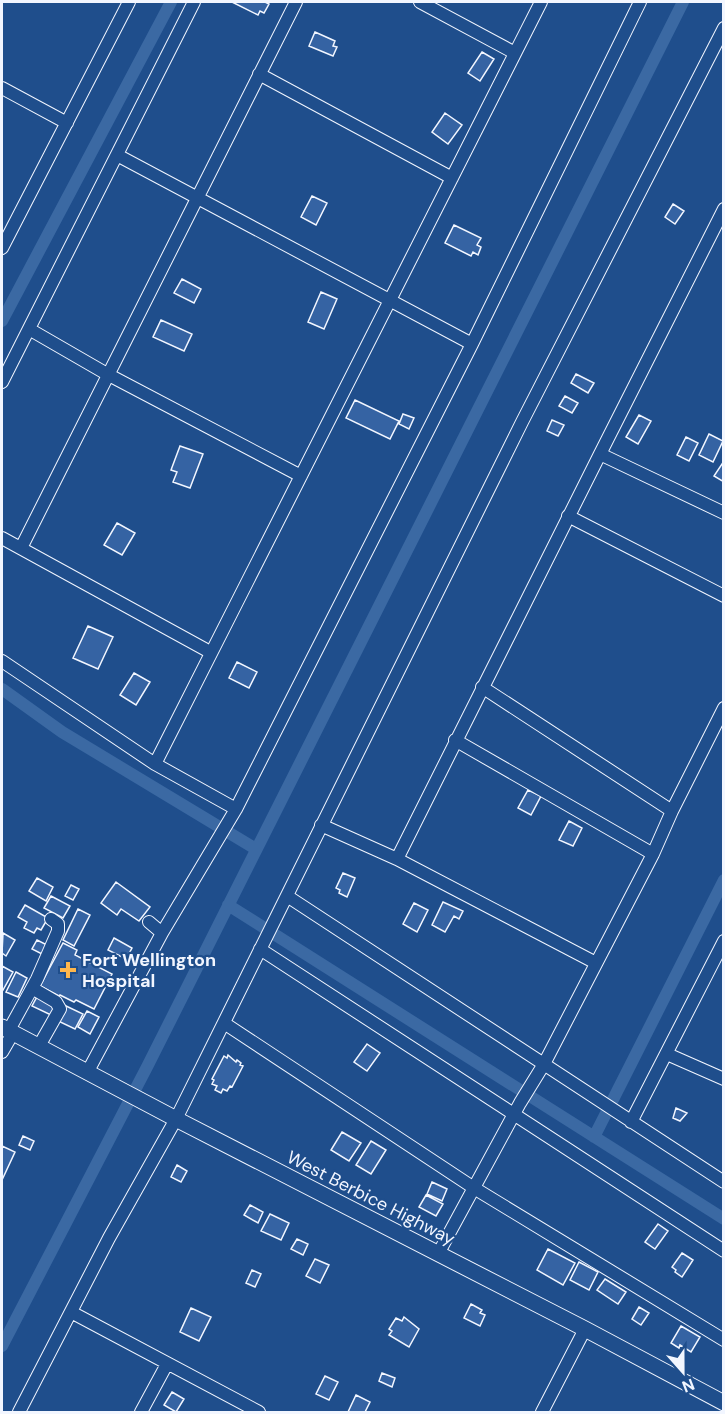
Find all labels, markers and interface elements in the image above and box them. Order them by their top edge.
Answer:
place label: Fort Wellington Hospital [82,948,216,993]
marker: Fort Wellington Hospital [59,961,77,979]
street label: West Berbice Highway [283,1145,459,1251]
north arrow [653,1342,713,1402]
text: N [679,1374,697,1397]

